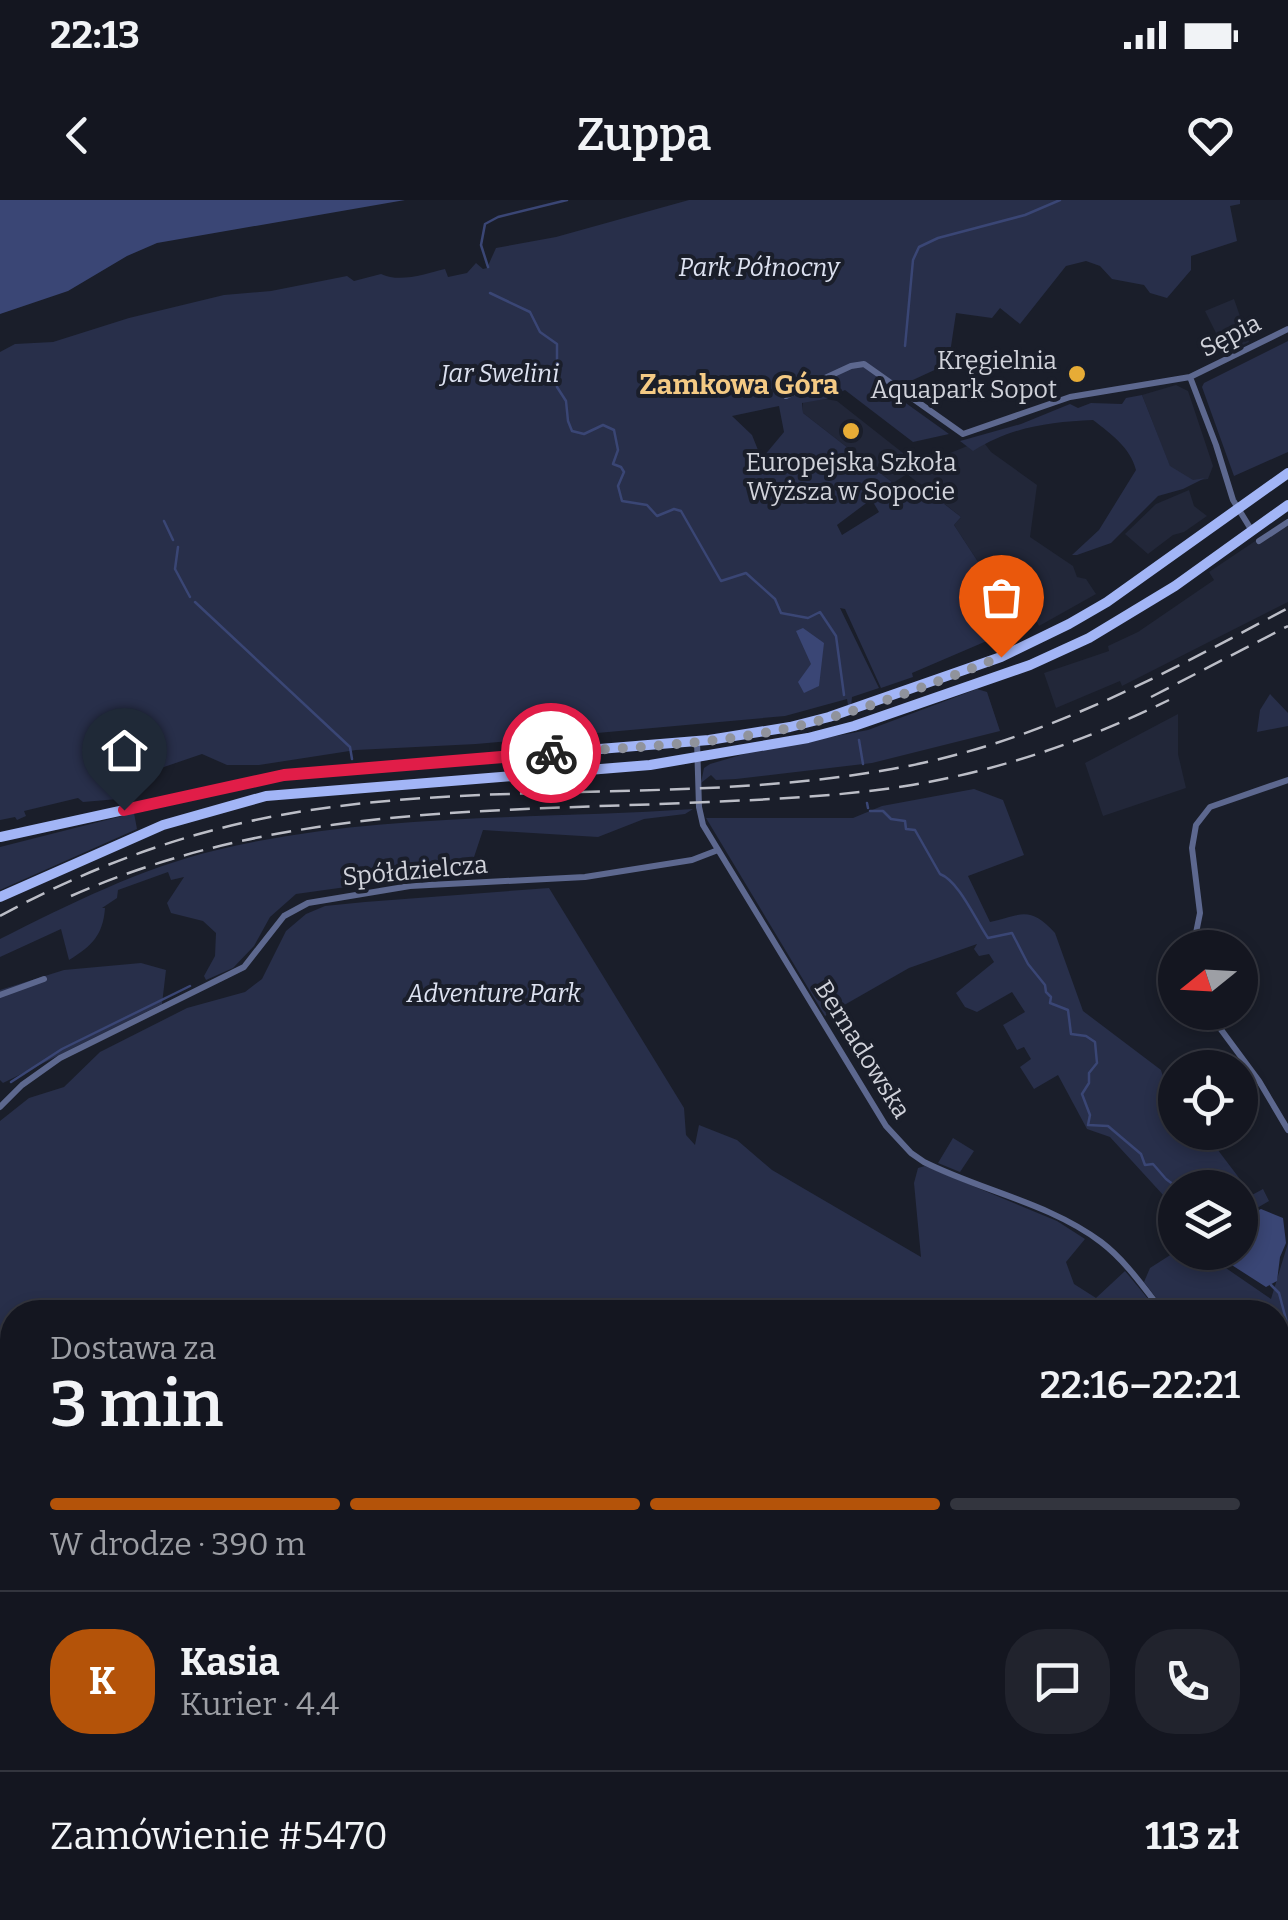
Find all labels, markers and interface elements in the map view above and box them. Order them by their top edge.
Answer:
text: 22:13 [50,12,140,58]
icon: back [50,108,105,163]
text: Zuppa [577,108,711,162]
icon: heart [1183,108,1238,163]
park label: Park Północny [679,253,841,283]
street label: Sępia [1195,308,1266,364]
place label: Kręgielnia Aquapark Sopot [870,346,1057,405]
park label: Jar Swelini [439,359,559,389]
marker: Kręgielnia Aquapark Sopot [1066,363,1088,385]
district label: Zamkowa Góra [639,368,839,401]
marker: Europejska Szkoła Wyższa w Sopocie [840,420,862,442]
place label: Europejska Szkoła Wyższa w Sopocie [745,448,957,507]
pin [959,555,1044,658]
icon: bag [974,570,1029,625]
courier [501,703,601,803]
pin [82,708,167,811]
icon: home [97,723,152,778]
icon: bike [524,726,579,781]
street label: Spółdzielcza [341,850,489,892]
north arrow [1158,930,1258,1030]
map controls [1158,930,1258,1270]
street label: Bernadowska [808,975,917,1124]
park label: Adventure Park [406,979,581,1009]
button: locate [1158,1050,1258,1150]
button: layers [1158,1170,1258,1270]
text: Dostawa za [50,1329,216,1367]
text: 22:16–22:21 [1040,1362,1240,1408]
text: 3 min [50,1365,223,1443]
text: W drodze · 390 m [50,1525,306,1563]
button: chat [1005,1629,1110,1734]
button: phone [1135,1629,1240,1734]
text: Kasia [180,1639,279,1685]
text: K [89,1658,116,1704]
text: Kurier · 4.4 [180,1685,339,1723]
text: Zamówienie #5470 [50,1813,388,1859]
text: 113 zł [1145,1813,1240,1859]

